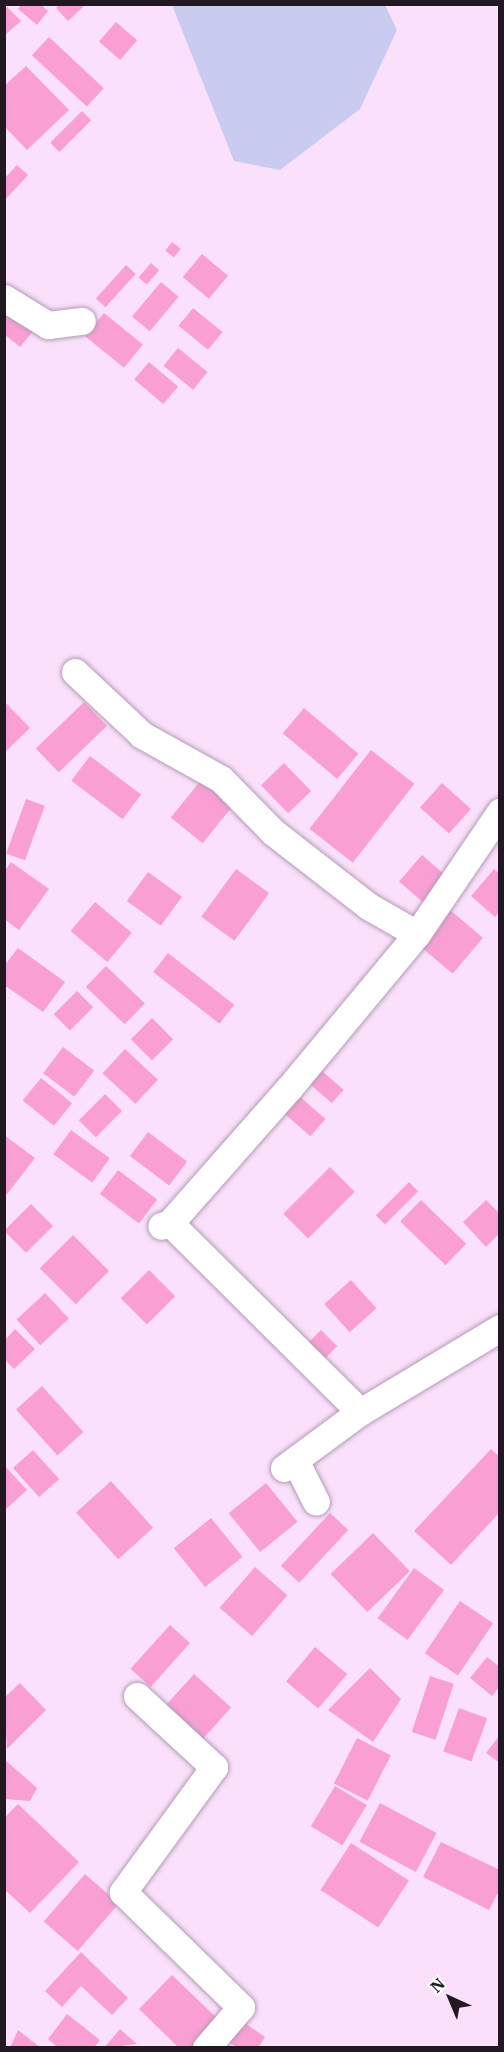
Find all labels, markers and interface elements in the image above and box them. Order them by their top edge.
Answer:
north arrow [420,1968,480,2028]
text: N [426,1973,449,1997]

